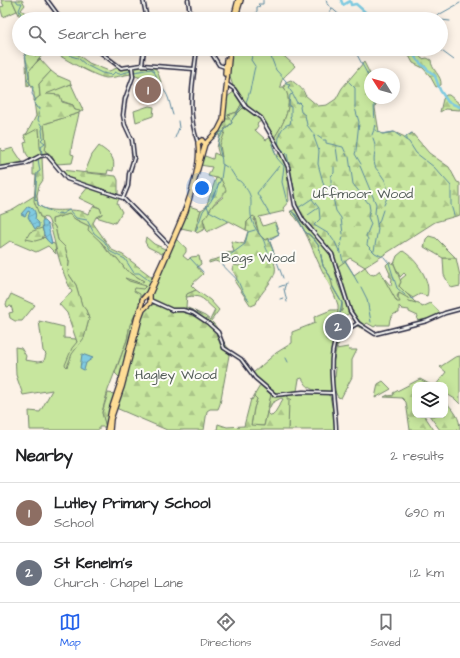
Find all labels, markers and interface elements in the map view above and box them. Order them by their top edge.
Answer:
search box [12,12,448,56]
icon: search [26,23,48,45]
text: Search here [58,24,147,45]
north arrow [364,68,400,104]
pin: 1 [135,75,161,105]
your location [192,178,212,198]
park label: Uffmoor Wood [313,184,413,204]
park label: Bogs Wood [221,248,295,268]
pin: 2 [325,312,351,342]
park label: Hagley Wood [135,365,217,385]
map controls [412,382,448,418]
button: layers [412,382,448,418]
text: Nearby [16,444,73,468]
text: 2 results [390,447,444,465]
text: Lutley Primary School [54,493,211,514]
text: 1 [28,504,30,522]
text: 690 m [405,504,444,522]
text: School [54,514,94,532]
text: St Kenelm's [54,553,133,574]
text: 2 [25,564,33,582]
text: 1.2 km [410,564,444,582]
text: Church · Chapel Lane [54,574,183,592]
tab: Map [59,611,81,650]
tab: Directions [200,611,252,650]
tab: Saved [371,611,401,650]

